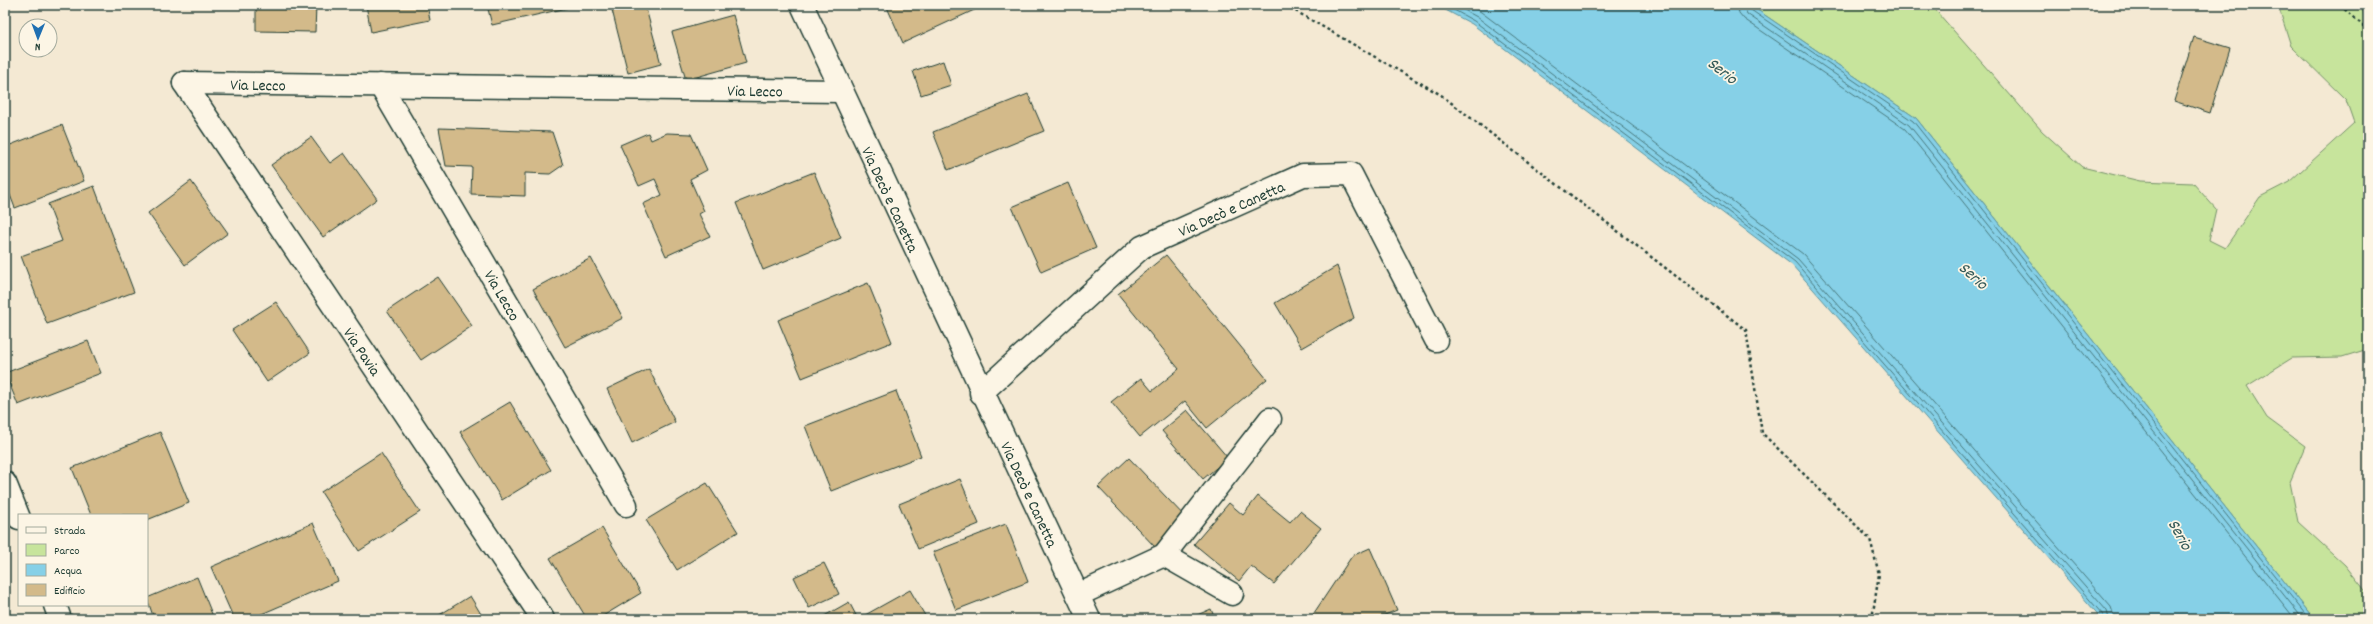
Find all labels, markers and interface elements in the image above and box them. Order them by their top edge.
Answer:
north arrow [18,18,58,58]
text: N [34,38,41,54]
water label: Serio [1701,53,1742,93]
street label: Via Lecco [230,75,286,98]
street label: Via Lecco [727,81,783,104]
street label: Via Decò e Canetta [854,143,923,257]
street label: Via Decò e Canetta [1175,176,1289,244]
water label: Serio [1952,258,1993,298]
street label: Via Lecco [477,267,525,326]
street label: Via Pavia [336,324,386,381]
street label: Via Decò e Canetta [993,438,1062,552]
legend [18,514,148,606]
water label: Serio [2160,516,2197,556]
text: Strada [54,523,85,540]
text: Parco [54,543,80,560]
text: Acqua [54,563,82,580]
text: Edificio [54,583,85,600]

